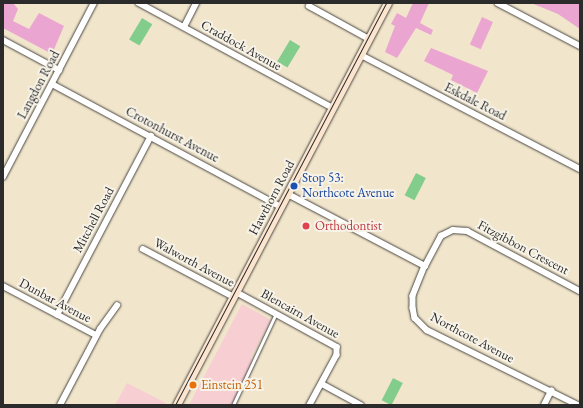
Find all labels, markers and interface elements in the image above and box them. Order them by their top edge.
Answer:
street label: Craddock Avenue [198,17,284,75]
street label: Langdon Road [15,48,63,122]
street label: Eskdale Road [441,80,509,124]
street label: Crotonhurst Avenue [123,104,221,166]
street label: Hawthorn Road [246,158,298,238]
place label: Stop 53: Northcote Avenue [302,171,394,202]
marker: Stop 53: Northcote Avenue [289,181,299,191]
street label: Mitchell Road [70,185,118,255]
street label: Fitzgibbon Crescent [475,217,571,279]
place label: Orthodontist [315,218,382,234]
marker: Orthodontist [300,220,312,232]
street label: Walworth Avenue [151,235,237,291]
street label: Dunbar Avenue [16,275,94,327]
street label: Blencairn Avenue [258,286,342,342]
street label: Northcote Avenue [428,309,516,367]
place label: Einstein 251 [201,377,263,393]
marker: Einstein 251 [188,380,198,390]

